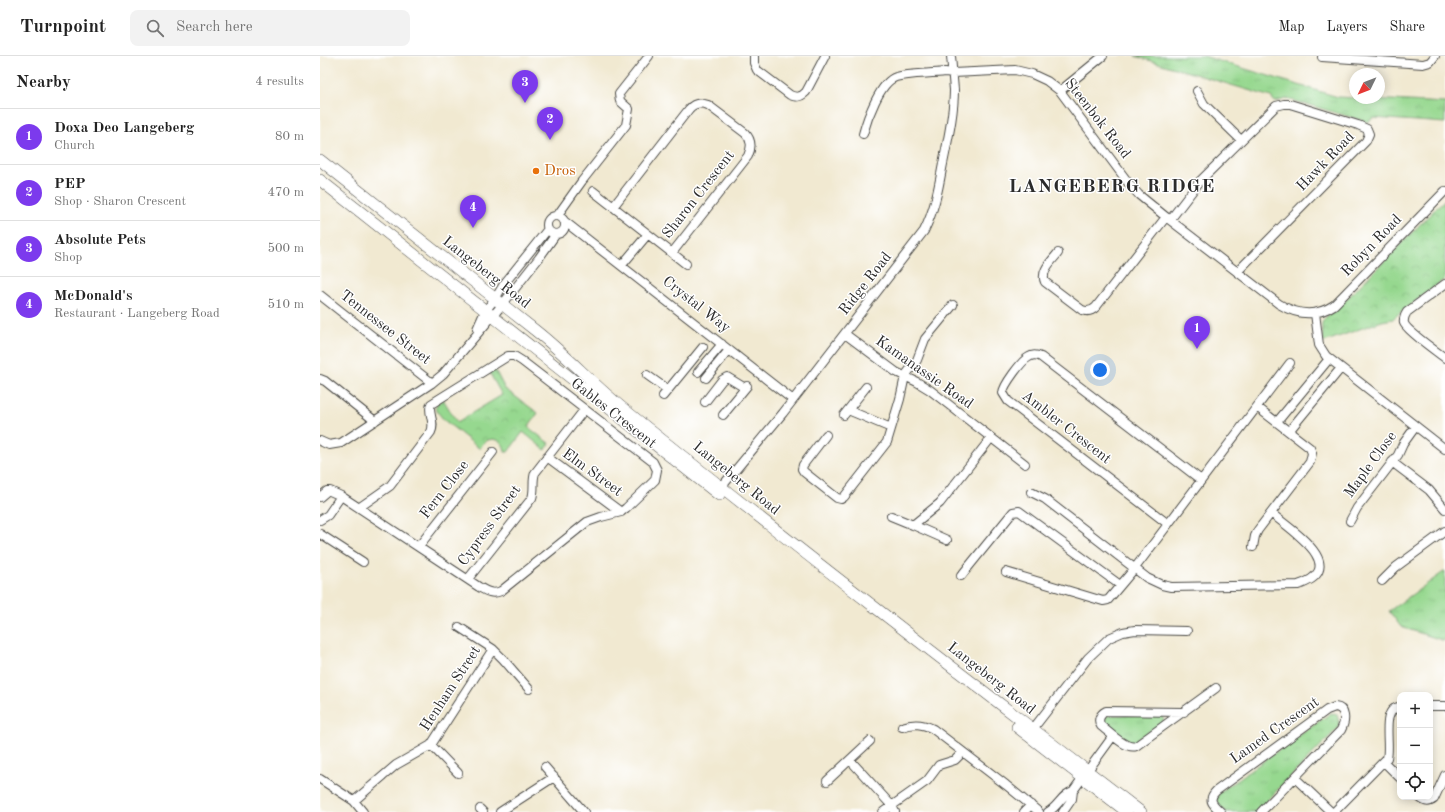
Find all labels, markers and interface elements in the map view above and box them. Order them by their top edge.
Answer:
search box [130,10,410,46]
icon: search [144,17,166,39]
text: Turnpoint [20,18,106,37]
text: Search here [176,20,253,35]
text: Map [1279,20,1305,34]
text: Layers [1327,20,1368,34]
text: Share [1390,20,1425,34]
north arrow [1349,68,1385,104]
pin: 3 [512,70,538,103]
text: Nearby [16,74,71,91]
text: 4 results [255,75,304,88]
street label: Steenbok Road [1061,76,1133,162]
pin: 2 [537,107,563,140]
text: Doxa Deo Langeberg [54,121,194,136]
street label: Hawk Road [1294,129,1358,195]
text: 1 [25,130,33,143]
text: 80 m [275,130,304,143]
text: Church [54,139,95,152]
street label: Sharon Crescent [660,148,738,242]
place label: Dros [544,164,576,179]
marker: Dros [531,166,541,176]
text: PEP [54,177,85,192]
district label: LANGEBERG RIDGE [1009,178,1215,197]
text: 2 [25,186,33,199]
text: 470 m [267,186,304,199]
text: Shop · Sharon Crescent [54,195,186,208]
pin: 4 [460,195,486,228]
street label: Robyn Road [1339,212,1405,280]
text: Absolute Pets [54,233,146,248]
street label: Langeberg Road [439,234,533,312]
text: 3 [25,242,33,255]
text: 500 m [267,242,304,255]
street label: Ridge Road [837,250,895,318]
text: Shop [54,251,82,264]
street label: Crystal Way [659,274,733,336]
street label: Tennessee Street [337,288,433,368]
text: McDonald's [54,289,132,304]
text: 4 [25,298,33,311]
text: 510 m [267,298,304,311]
text: Restaurant · Langeberg Road [54,307,220,320]
pin: 1 [1184,316,1210,349]
street label: Kamanassie Road [873,334,976,412]
your location [1090,360,1110,380]
street label: Gables Crescent [567,376,659,452]
street label: Ambler Crescent [1019,389,1113,467]
street label: Maple Close [1342,429,1400,501]
street label: Langeberg Road [690,439,782,519]
street label: Elm Street [559,446,625,500]
street label: Fern Close [418,458,472,522]
street label: Cypress Street [456,483,524,569]
street label: Langeberg Road [944,640,1038,718]
street label: Henham Street [418,644,484,734]
map controls [1397,692,1433,800]
button: + [1397,692,1433,728]
street label: Lamed Crescent [1228,695,1322,767]
button: − [1397,728,1433,764]
button: locate [1397,764,1433,800]

